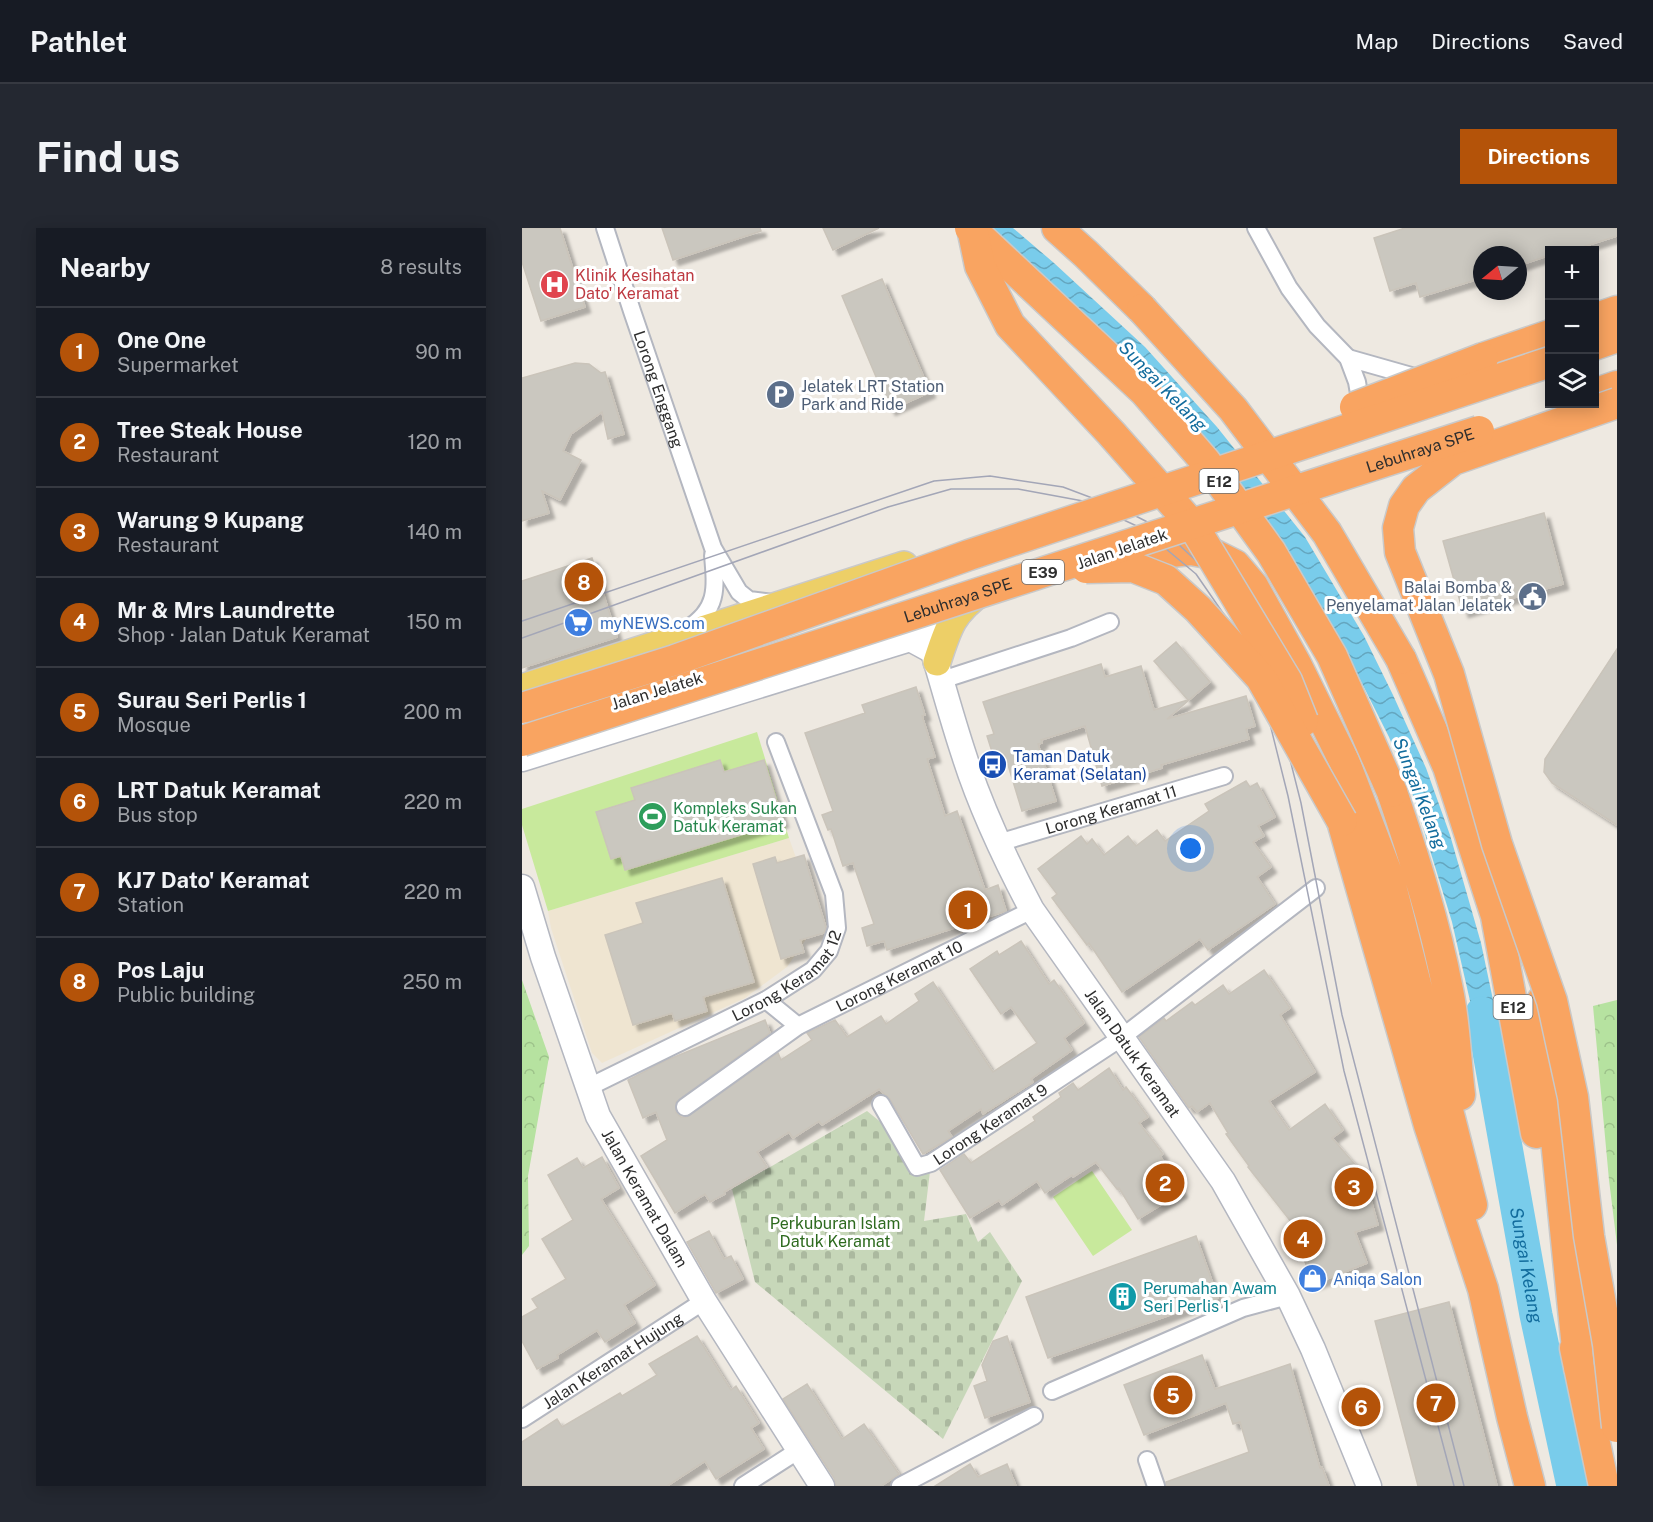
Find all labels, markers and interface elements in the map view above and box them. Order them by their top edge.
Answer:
text: Pathlet [30,25,127,58]
text: Map [1356,29,1398,54]
text: Directions [1431,29,1530,54]
text: Saved [1563,29,1623,54]
button: Directions [1460,129,1617,184]
text: Find us [36,132,180,181]
north arrow [1473,246,1527,300]
map controls [1545,246,1599,408]
button: + [1545,246,1599,300]
text: Nearby [60,252,150,283]
text: 8 results [380,255,462,279]
place label: Klinik Kesihatan Dato' Keramat [575,266,695,303]
hospital icon: Klinik Kesihatan Dato' Keramat [538,268,570,300]
button: − [1545,300,1599,354]
text: One One [117,327,206,353]
street label: Lorong Enggang [630,328,688,450]
water label: Sungai Kelang [1115,336,1212,436]
text: 1 [75,340,84,364]
text: 90 m [415,340,462,364]
text: Supermarket [117,353,239,377]
button: layers [1545,354,1599,408]
place label: Jelatek LRT Station Park and Ride [801,377,944,414]
parking icon: Jelatek LRT Station Park and Ride [764,379,796,411]
text: Tree Steak House [117,417,303,443]
street label: Lebuhraya SPE [1364,424,1477,476]
text: 2 [73,430,86,454]
text: 120 m [408,430,462,454]
text: Restaurant [117,443,219,467]
road number: E12 [1200,469,1238,493]
text: Warung 9 Kupang [117,507,304,533]
text: 3 [73,520,86,544]
text: 140 m [407,520,462,544]
street label: Jalan Jelatek [1074,525,1170,573]
text: Restaurant [117,533,219,557]
pin: 8 [564,560,604,604]
road number: E39 [1022,560,1064,584]
street label: Lebuhraya SPE [901,573,1014,626]
place label: Balai Bomba & Penyelamat Jalan Jelatek [1326,578,1512,615]
public building icon: Balai Bomba & Penyelamat Jalan Jelatek [1517,580,1549,612]
text: Mr & Mrs Laundrette [117,597,335,623]
supermarket icon: myNEWS.com [563,607,595,639]
text: 4 [73,610,86,634]
text: 150 m [407,610,462,634]
place label: myNEWS.com [600,614,705,633]
text: Shop · Jalan Datuk Keramat [117,623,370,647]
street label: Jalan Jelatek [609,668,705,714]
text: Surau Seri Perlis 1 [117,687,307,713]
text: 5 [73,700,86,724]
text: 200 m [404,700,462,724]
text: Mosque [117,713,191,737]
water label: Sungai Kelang [1389,734,1451,852]
place label: Taman Datuk Keramat (Selatan) [1013,747,1147,784]
bus stop icon: Taman Datuk Keramat (Selatan) [976,749,1008,781]
text: LRT Datuk Keramat [117,777,321,803]
street label: Lorong Keramat 11 [1043,781,1179,838]
text: 6 [73,790,86,814]
text: 220 m [404,790,462,814]
place label: Kompleks Sukan Datuk Keramat [673,799,797,836]
sports icon: Kompleks Sukan Datuk Keramat [636,801,668,833]
text: Bus stop [117,803,198,827]
your location [1176,834,1205,863]
text: KJ7 Dato' Keramat [117,867,309,893]
text: 7 [73,880,86,904]
text: 220 m [404,880,462,904]
pin: 1 [948,888,988,932]
text: Station [117,893,184,917]
street label: Lorong Keramat 12 [729,928,845,1025]
street label: Lorong Keramat 10 [833,936,966,1015]
text: Pos Laju [117,957,204,983]
text: 8 [73,970,86,994]
text: 250 m [403,970,462,994]
text: Public building [117,983,255,1007]
street label: Jalan Datuk Keramat [1081,985,1185,1121]
road number: E12 [1494,995,1532,1019]
street label: Lorong Keramat 9 [929,1080,1051,1169]
street label: Jalan Keramat Dalam [598,1126,692,1271]
pin: 2 [1146,1160,1184,1206]
pin: 3 [1334,1164,1374,1210]
water label: Sungai Kelang [1506,1205,1548,1325]
park label: Perkuburan Islam Datuk Keramat [770,1214,900,1251]
pin: 4 [1284,1216,1322,1262]
shop icon: Aniqa Salon [1296,1263,1328,1295]
place label: Aniqa Salon [1333,1270,1422,1289]
place label: Perumahan Awam Seri Perlis 1 [1143,1279,1277,1316]
building icon: Perumahan Awam Seri Perlis 1 [1106,1281,1138,1313]
street label: Jalan Keramat Hujung [539,1308,686,1413]
pin: 5 [1154,1372,1192,1418]
pin: 7 [1416,1380,1456,1426]
pin: 6 [1342,1384,1380,1430]

